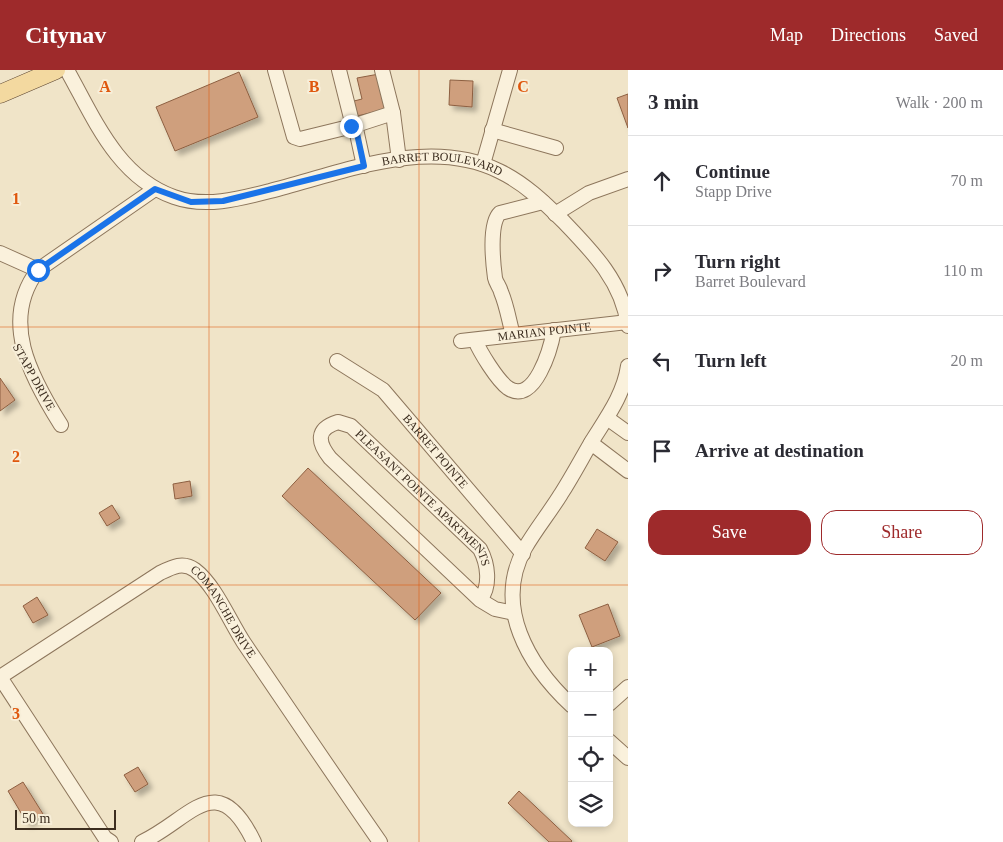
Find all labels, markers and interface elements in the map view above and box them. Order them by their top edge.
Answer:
text: Citynav [25,22,106,48]
text: Map [770,25,803,45]
text: Directions [831,25,906,45]
text: Saved [934,25,978,45]
text: A [99,78,111,95]
text: B [309,78,320,95]
text: C [517,78,529,95]
text: 3 min [648,90,699,114]
text: Walk · 200 m [896,94,983,111]
route end [340,115,363,138]
street label: BARRET BOULEVARD [381,149,505,179]
text: Continue [695,161,770,182]
icon: ahead [648,167,676,195]
text: 70 m [951,172,983,189]
text: Stapp Drive [695,183,772,200]
text: 1 [12,190,20,207]
text: Turn right [695,251,780,272]
icon: right [648,257,676,285]
route start [27,259,50,282]
text: 110 m [943,262,983,279]
text: Barret Boulevard [695,273,806,290]
street label: MARIAN POINTE [497,319,592,344]
street label: STAPP DRIVE [10,341,58,413]
icon: left [648,347,676,375]
text: Turn left [695,350,767,371]
text: 20 m [951,352,983,369]
street label: BARRET POINTE [400,411,471,491]
street label: PLEASANT POINTE APARTMENTS [352,427,493,568]
icon: arrive [648,437,676,465]
text: Arrive at destination [695,440,864,461]
text: 2 [12,448,20,465]
button: Save [648,510,811,555]
button: Share [821,510,983,555]
street label: COMANCHE DRIVE [188,562,259,661]
map controls [568,647,613,827]
button: + [568,647,613,692]
button: − [568,692,613,737]
text: 3 [12,705,20,722]
button: locate [568,737,613,782]
button: layers [568,782,613,827]
scale bar [15,807,116,830]
text: 50 m [22,811,50,826]

